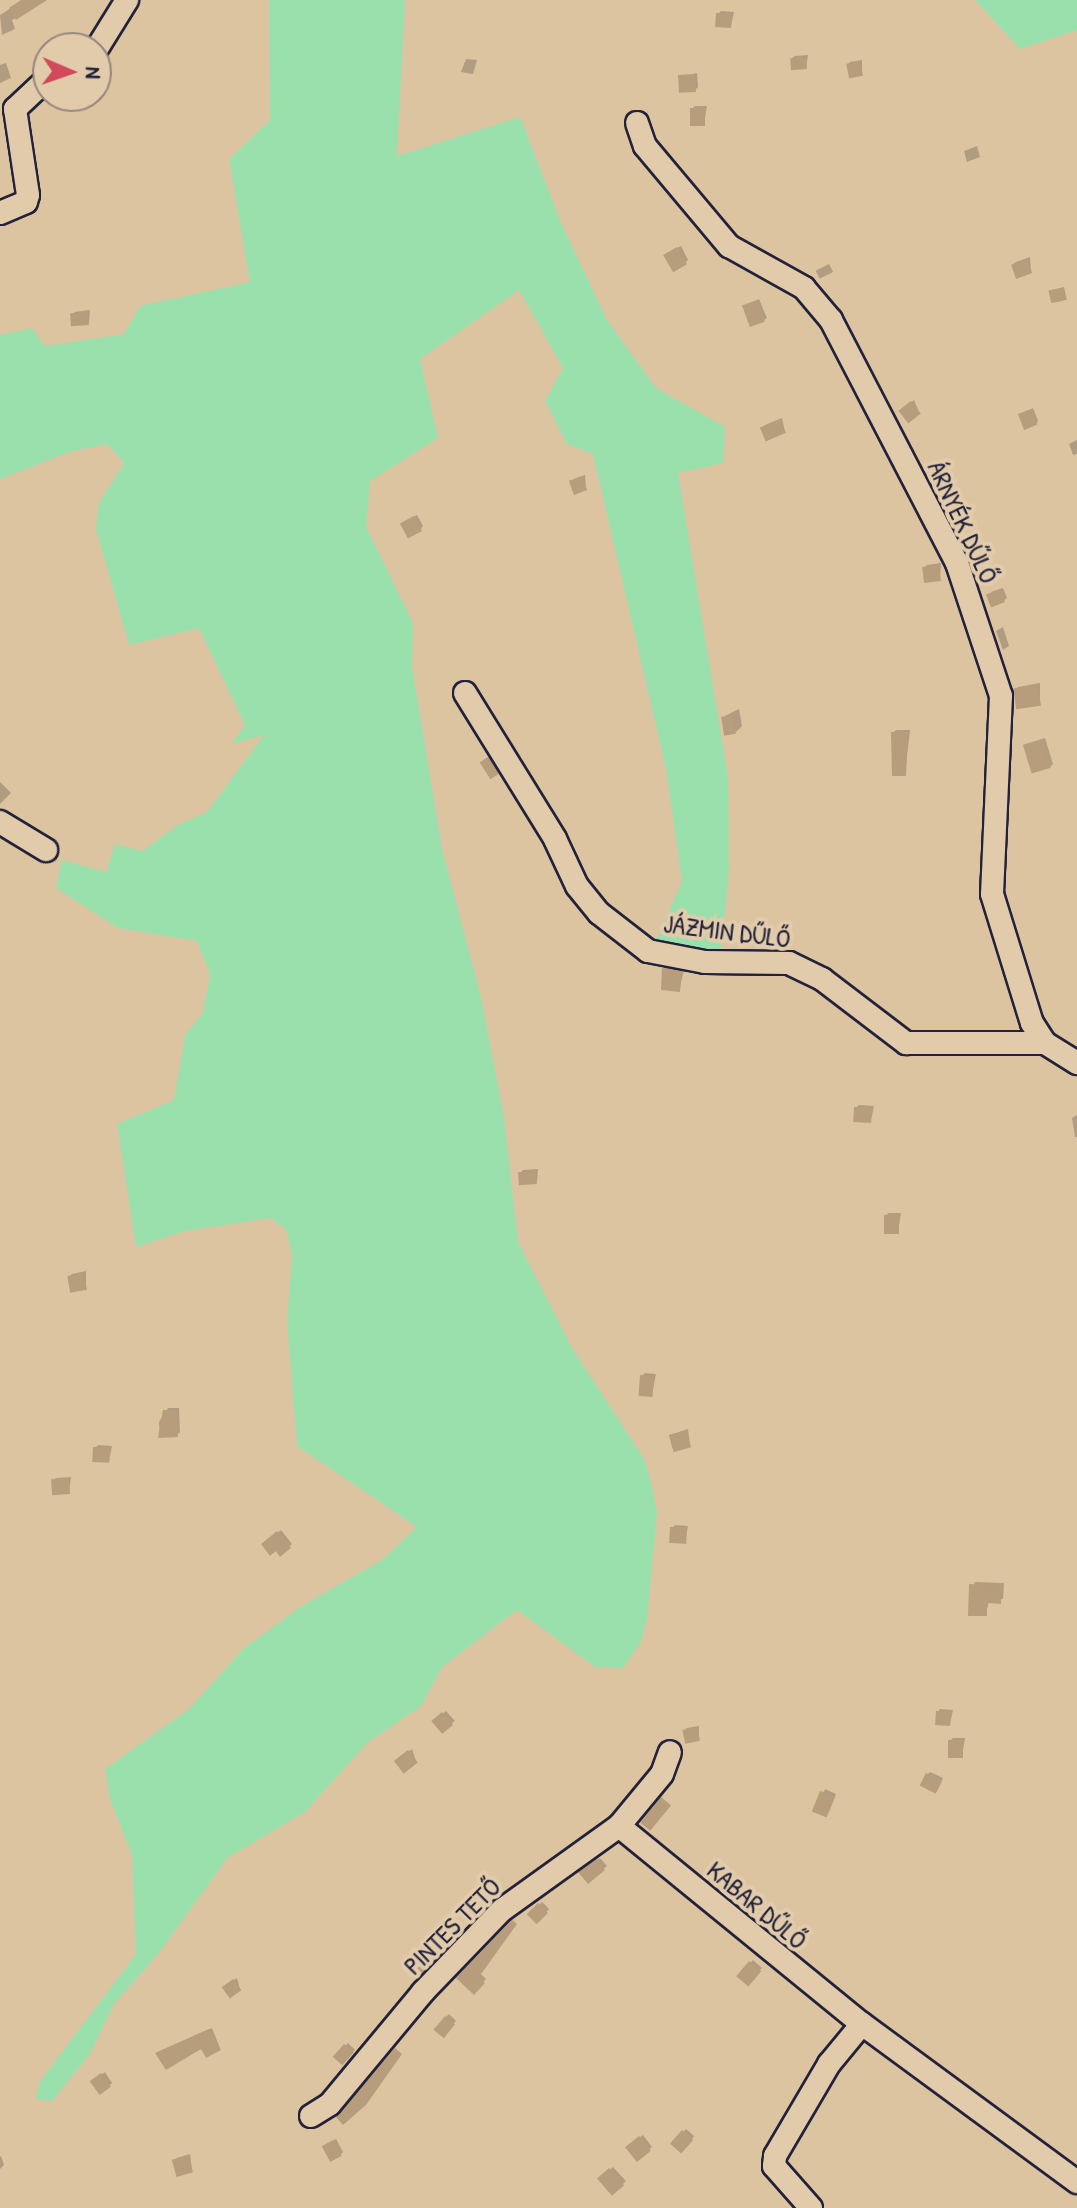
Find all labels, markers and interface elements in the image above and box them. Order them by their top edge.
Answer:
north arrow [32,32,112,112]
text: N [79,66,109,79]
street label: ÁRNYÉK DŰLŐ [921,456,1005,588]
street label: JÁZMIN DŰLŐ [662,908,792,954]
street label: KABAR DŰLŐ [701,1854,813,1956]
street label: PINTES TETŐ [397,1871,507,1981]

